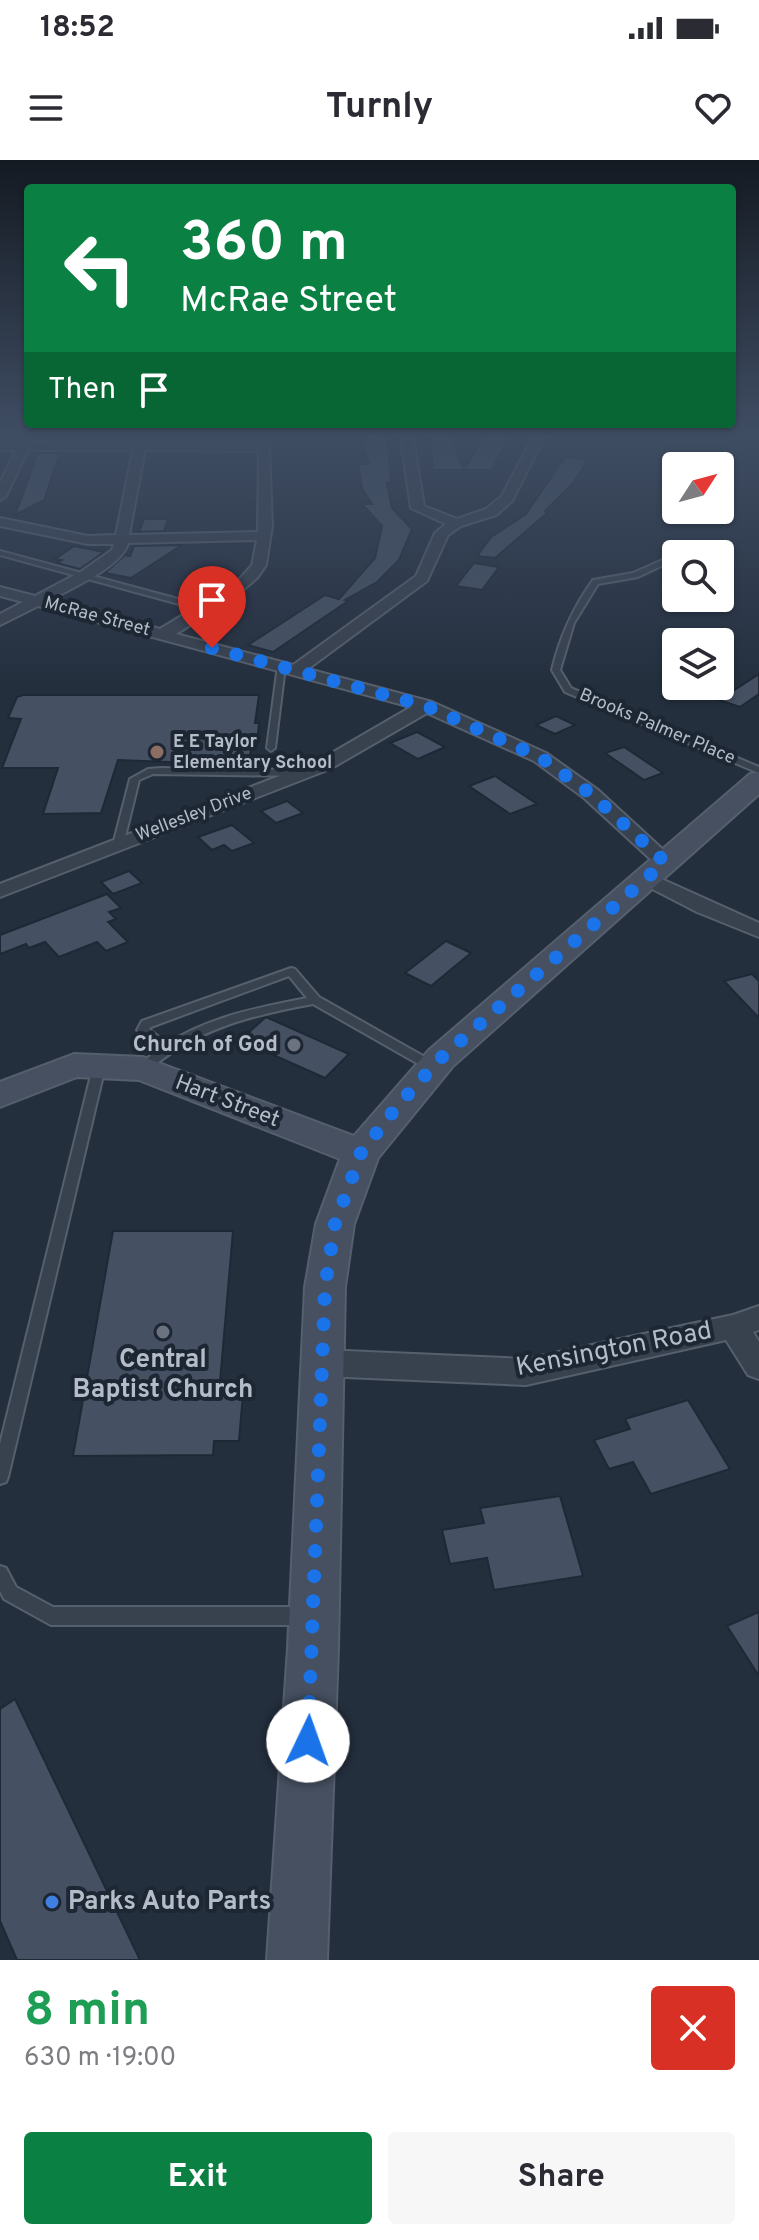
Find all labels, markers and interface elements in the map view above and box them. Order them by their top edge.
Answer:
text: 18:52 [40,10,115,47]
text: Turnly [326,85,433,131]
icon: menu [24,86,68,130]
icon: heart [691,86,735,130]
text: 360 m [180,210,348,280]
icon: left [48,216,152,320]
text: McRae Street [180,279,397,325]
icon: arrive [132,368,176,412]
text: Then [48,372,116,409]
north arrow [662,452,734,524]
map controls [662,452,734,700]
button: search [662,540,734,612]
pin [178,566,246,648]
icon: arrive [190,578,234,622]
street label: McRae Street [42,592,152,642]
button: layers [662,628,734,700]
street label: Brooks Palmer Place [576,684,738,770]
place label: E E Taylor Elementary School [173,731,332,775]
marker: E E Taylor Elementary School [148,743,166,761]
street label: Wellesley Drive [133,782,255,848]
place label: Church of God [133,1032,278,1059]
marker: Church of God [285,1036,303,1054]
street label: Hart Street [171,1070,283,1134]
street label: Kensington Road [513,1315,715,1385]
marker: Central Baptist Church [154,1323,172,1341]
place label: Central Baptist Church [73,1344,253,1407]
position arrow [266,1699,350,1783]
place label: Parks Auto Parts [68,1886,271,1919]
marker: Parks Auto Parts [43,1893,61,1911]
text: 8 min [24,1982,150,2042]
button: close [651,1986,735,2070]
text: 630 m · 19:00 [24,2042,176,2075]
button: Exit [24,2132,372,2224]
button: Share [388,2132,735,2224]

